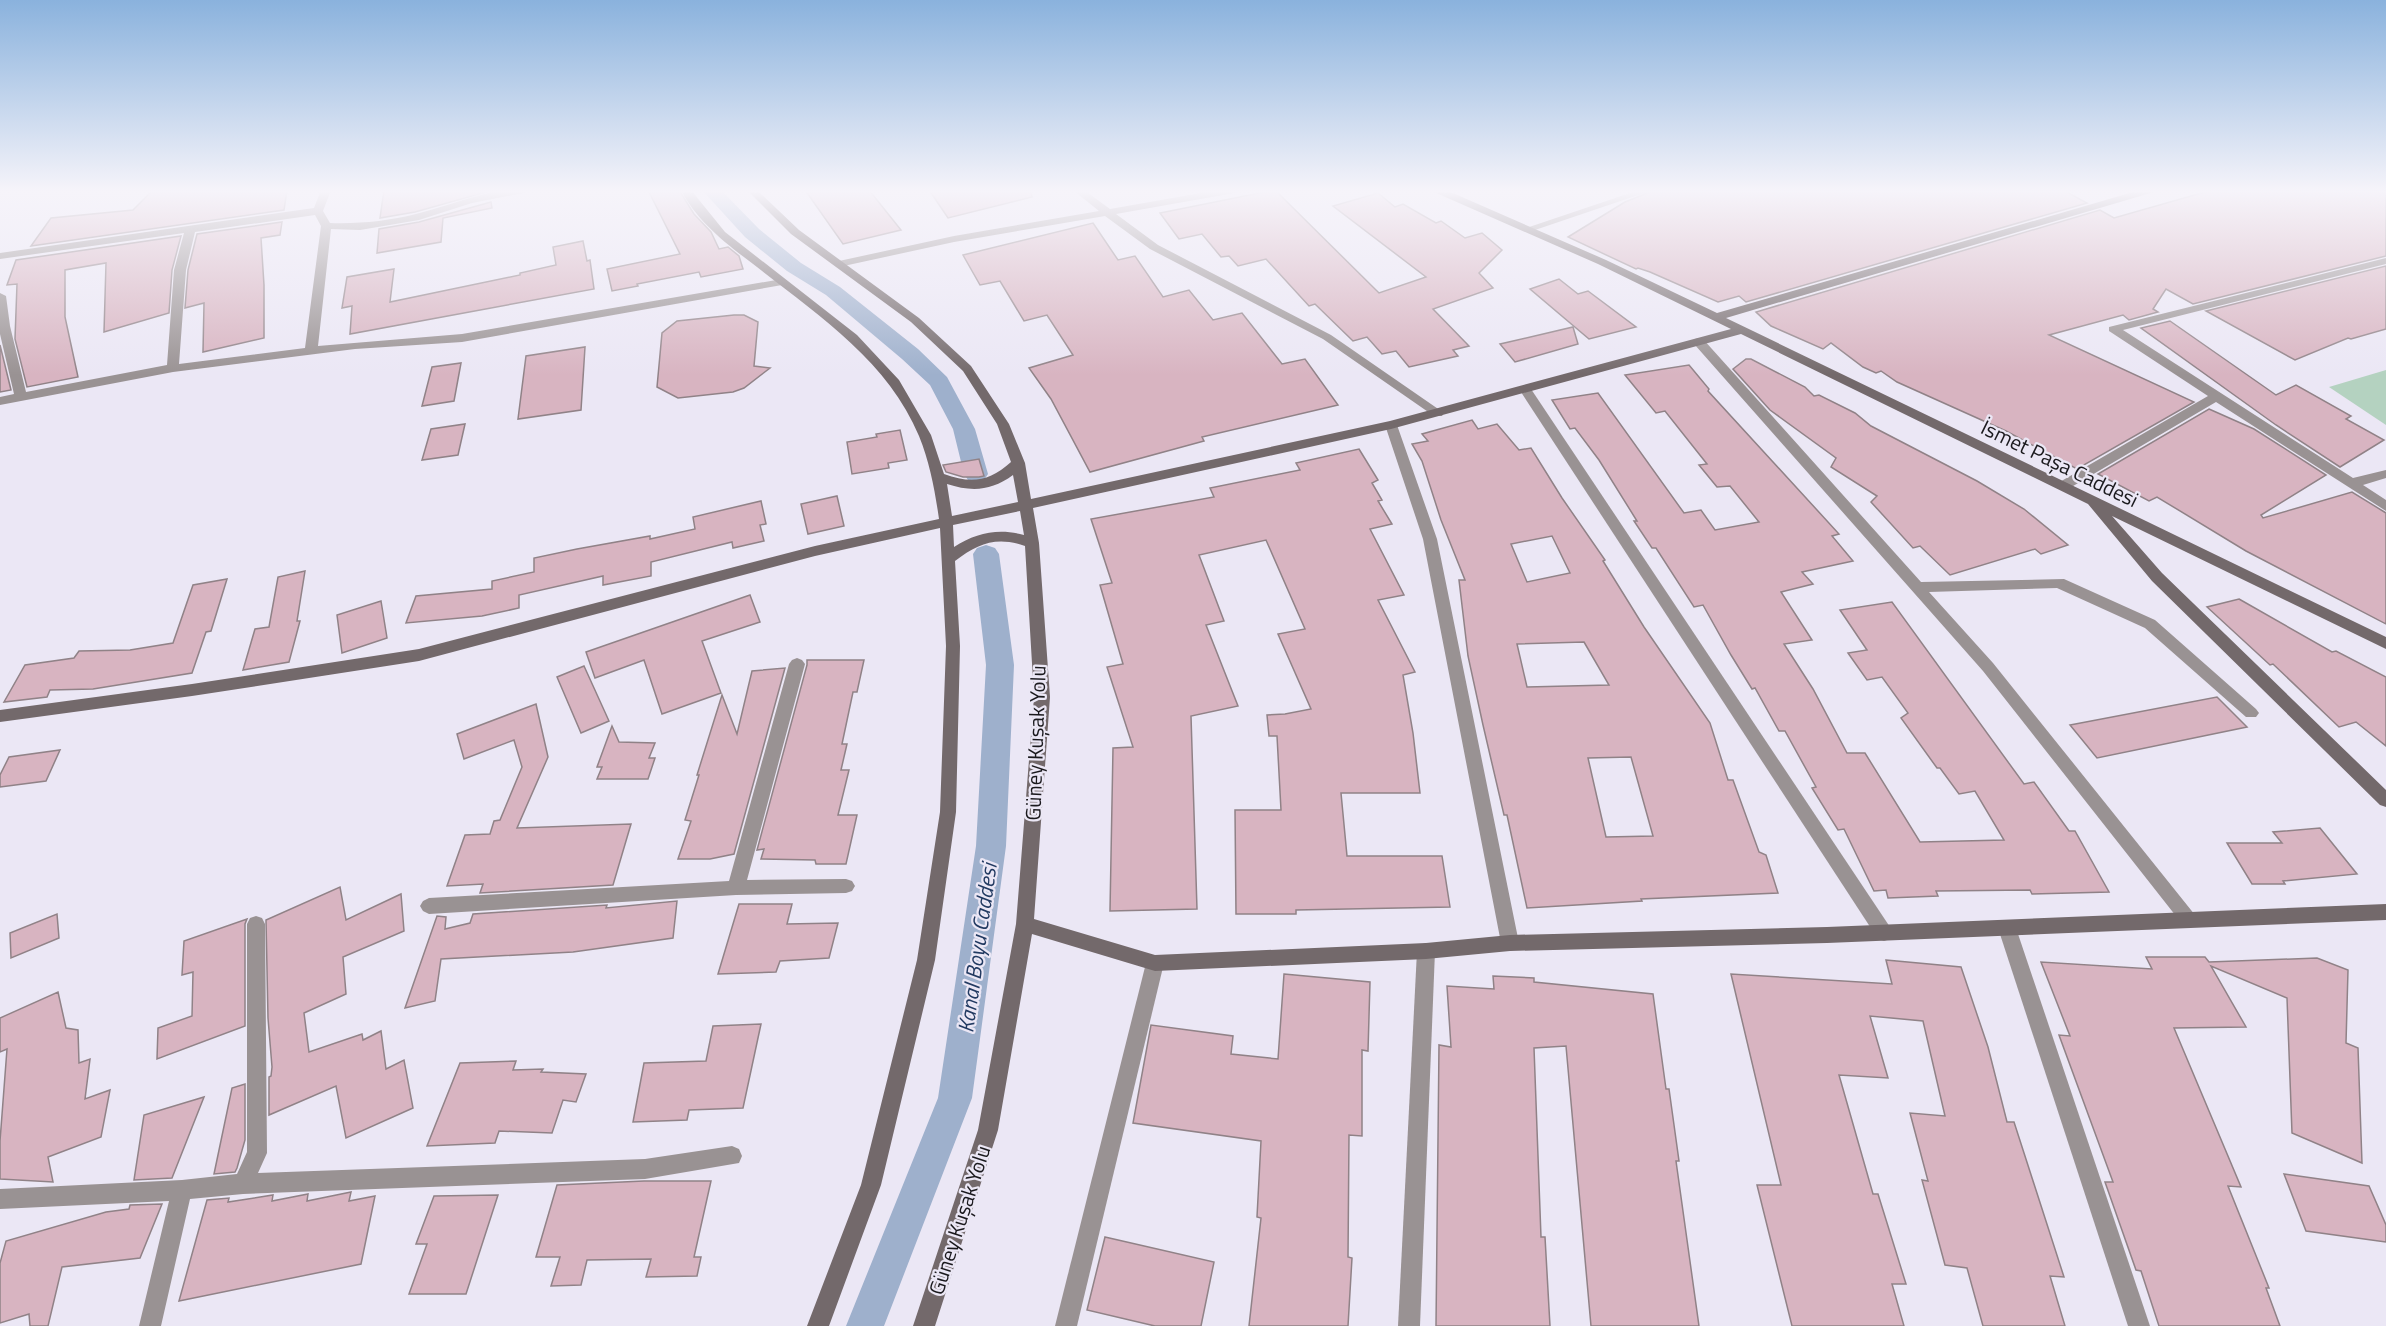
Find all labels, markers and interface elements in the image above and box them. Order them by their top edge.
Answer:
street label: İsmet Paşa Caddesi [1976,411,2144,515]
street label: Güney Kuşak Yolu [1016,665,1054,821]
water label: Kanal Boyu Caddesi [948,859,1006,1035]
street label: Güney Kuşak Yolu [920,1141,998,1299]

